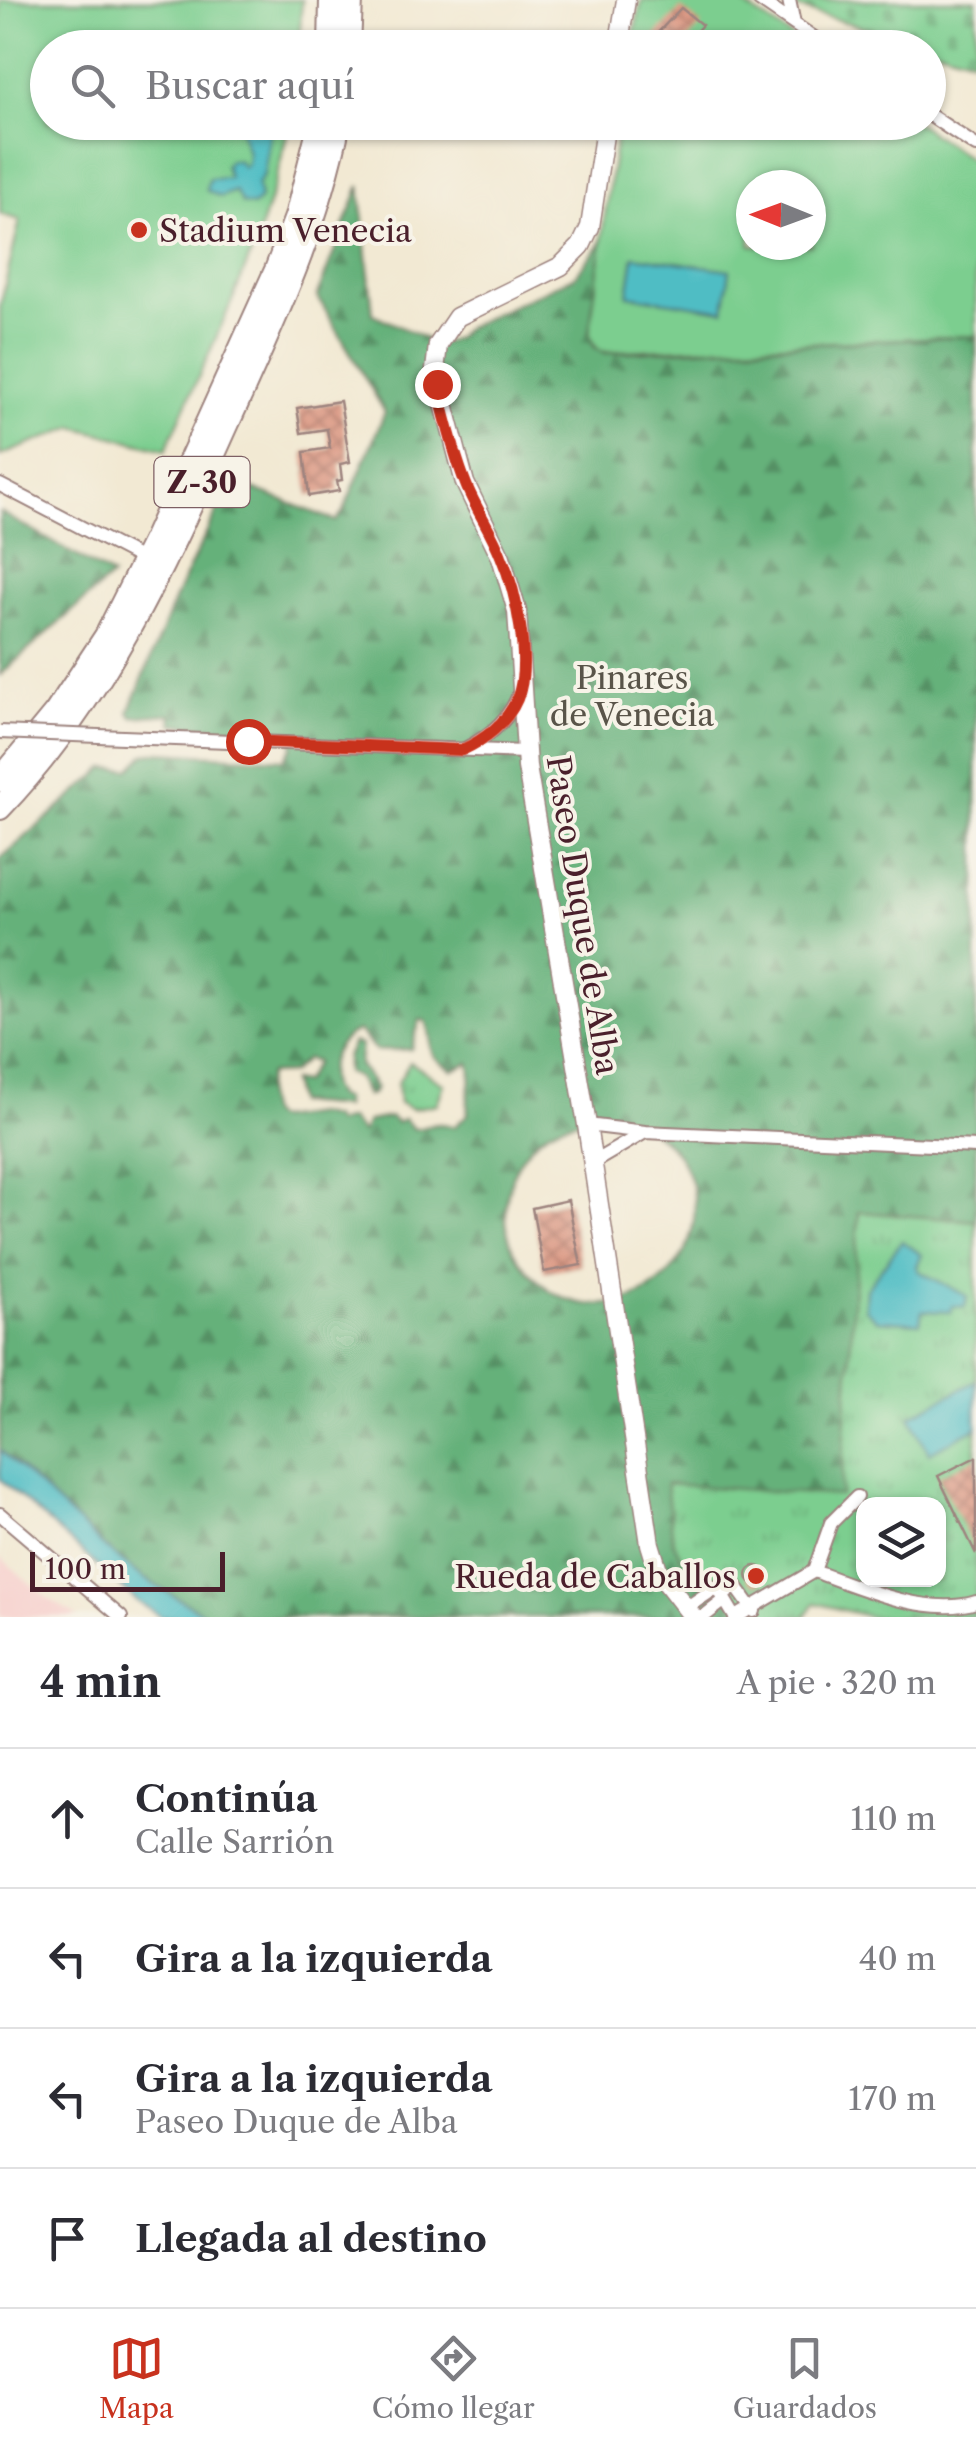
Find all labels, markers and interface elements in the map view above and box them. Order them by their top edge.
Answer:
search box [30,30,946,140]
icon: search [65,58,120,113]
text: Buscar aquí [145,62,355,109]
north arrow [736,170,826,260]
place label: Stadium Venecia [159,211,412,250]
marker: Stadium Venecia [128,219,150,241]
route end [415,362,461,408]
road number: Z-30 [154,457,250,507]
park label: Pinares de Venecia [550,658,714,734]
route start [226,719,272,765]
street label: Paseo Duque de Alba [538,753,628,1078]
map controls [856,1497,946,1587]
button: layers [856,1497,946,1587]
scale bar [30,1547,225,1592]
text: 100 m [45,1552,126,1586]
place label: Rueda de Caballos [454,1557,736,1596]
marker: Rueda de Caballos [745,1565,767,1587]
text: 4 min [40,1656,161,1708]
text: A pie · 320 m [737,1663,936,1702]
text: Continúa [135,1775,318,1822]
icon: ahead [40,1791,95,1846]
text: 110 m [850,1799,936,1838]
text: Calle Sarrión [135,1822,334,1861]
icon: left [40,1931,95,1986]
text: Gira a la izquierda [135,1935,492,1982]
text: 40 m [859,1939,936,1978]
text: Gira a la izquierda [135,2055,492,2102]
icon: left [40,2071,95,2126]
text: 170 m [848,2079,936,2118]
text: Paseo Duque de Alba [135,2102,458,2141]
icon: arrive [40,2211,95,2266]
text: Llegada al destino [135,2215,487,2262]
tab: Mapa [99,2331,174,2425]
tab: Cómo llegar [372,2331,535,2425]
tab: Guardados [733,2331,877,2425]

